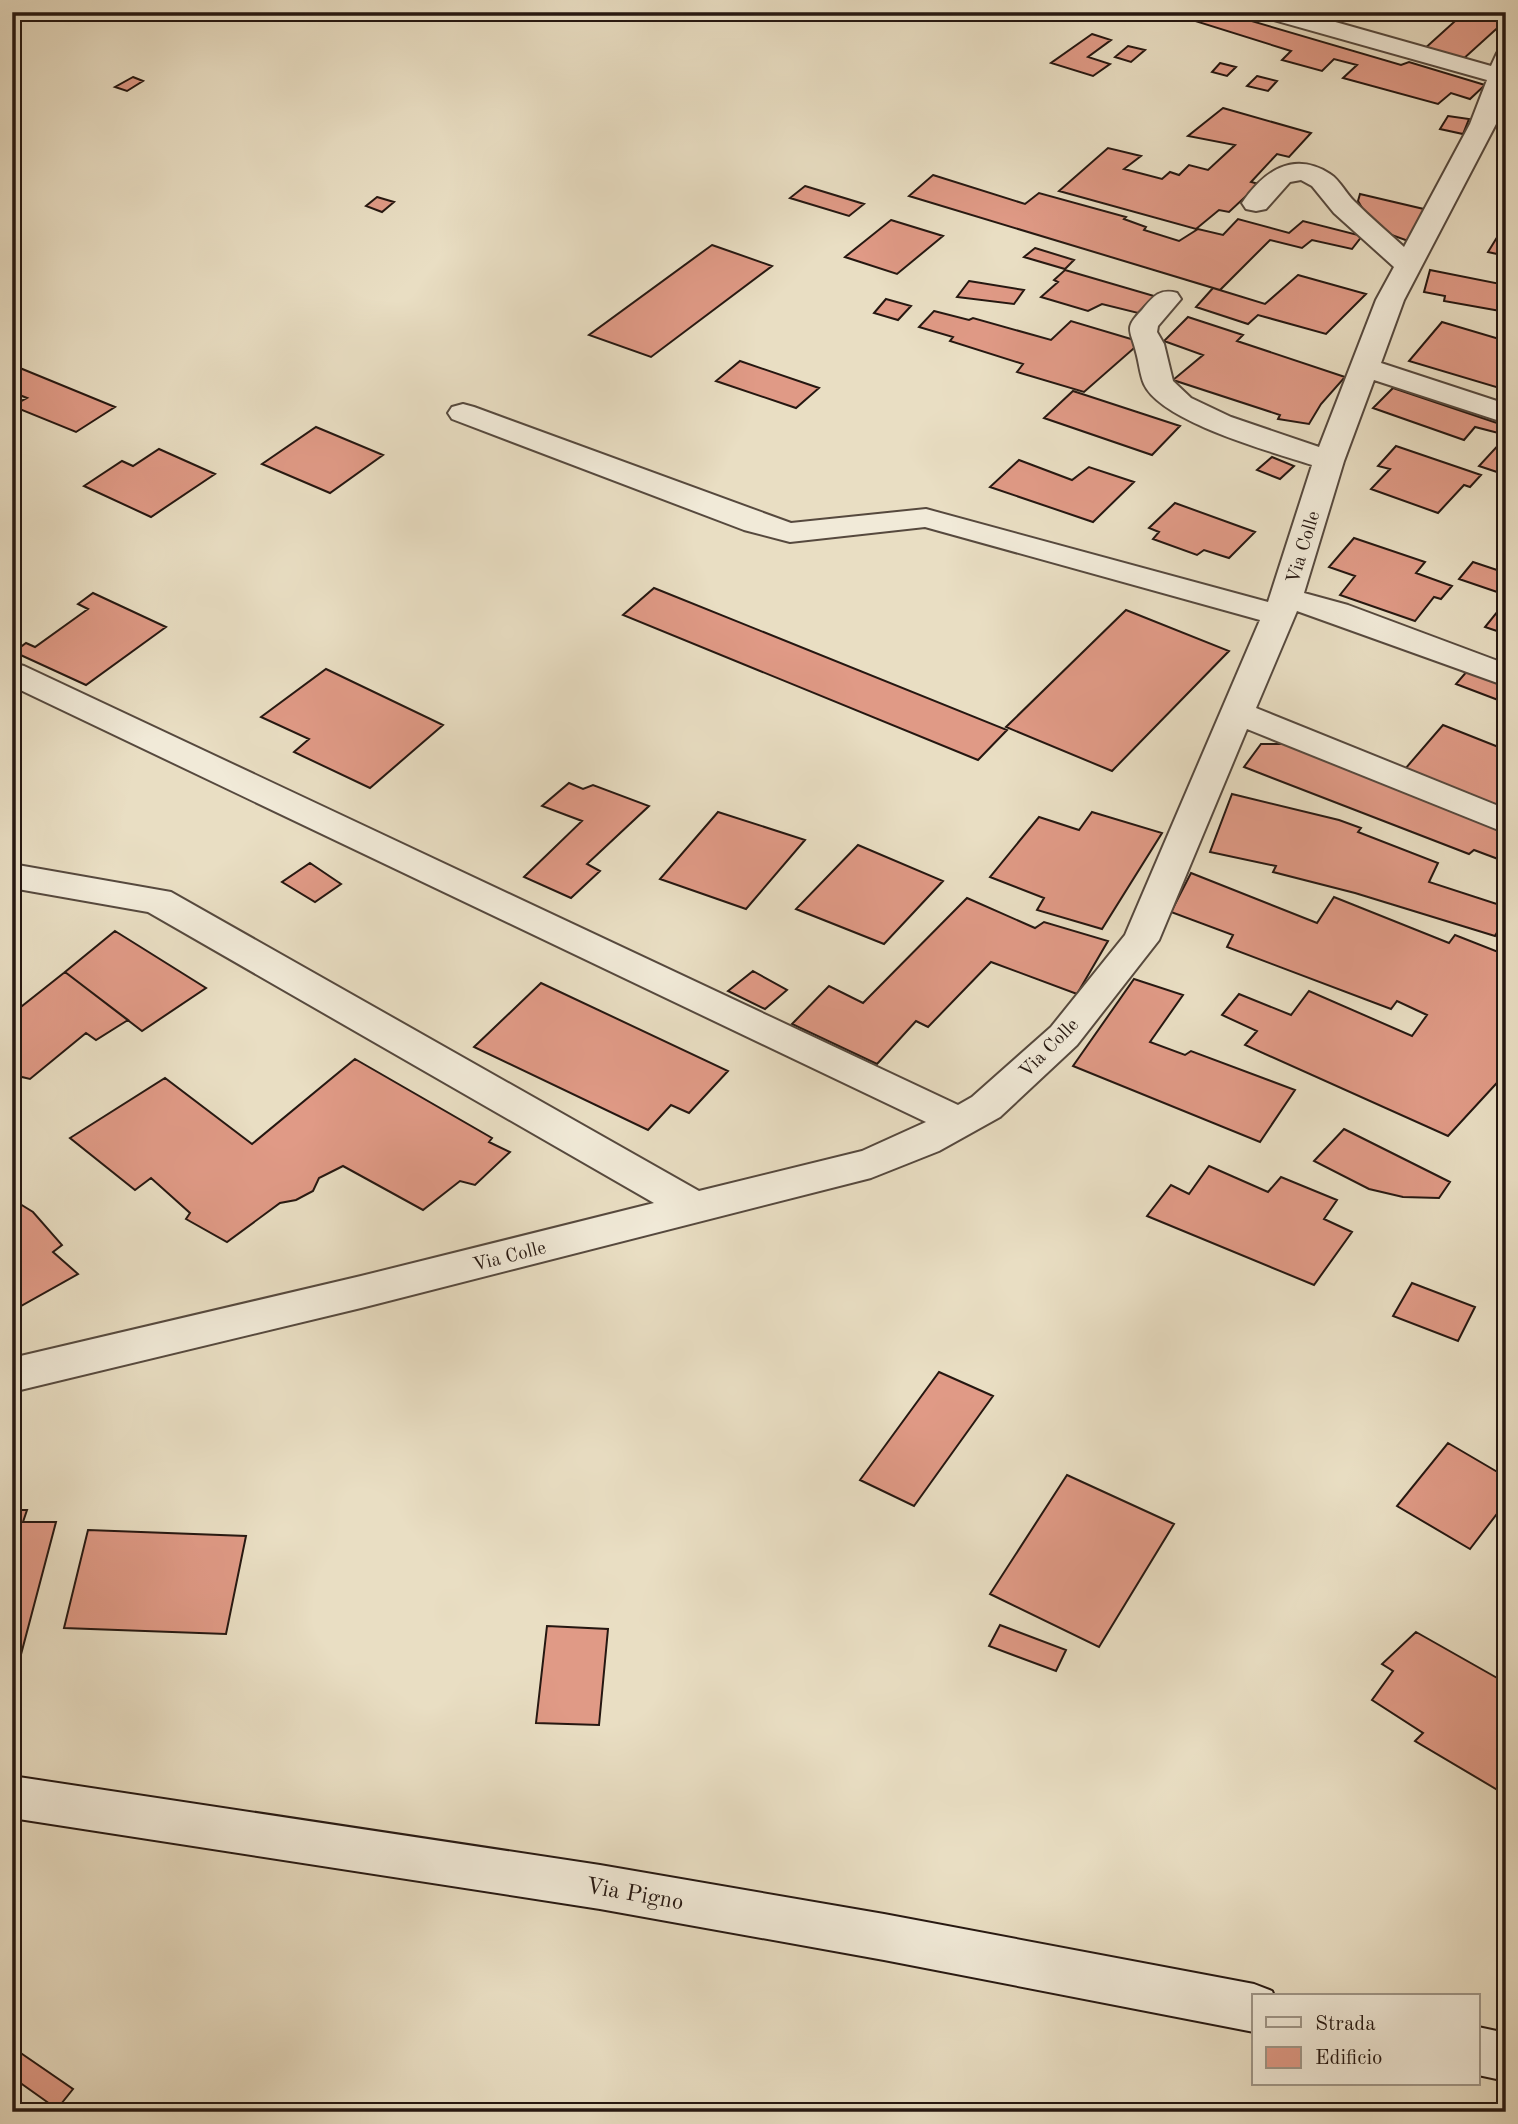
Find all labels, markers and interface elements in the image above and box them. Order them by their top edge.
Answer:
street label: Via Colle [1284,509,1324,586]
street label: Via Colle [1017,1016,1083,1082]
street label: Via Colle [471,1239,548,1276]
street label: Via Pigno [584,1875,685,1914]
legend [1252,1994,1480,2086]
text: Strada [1315,2014,1376,2035]
text: Edificio [1315,2048,1383,2069]

